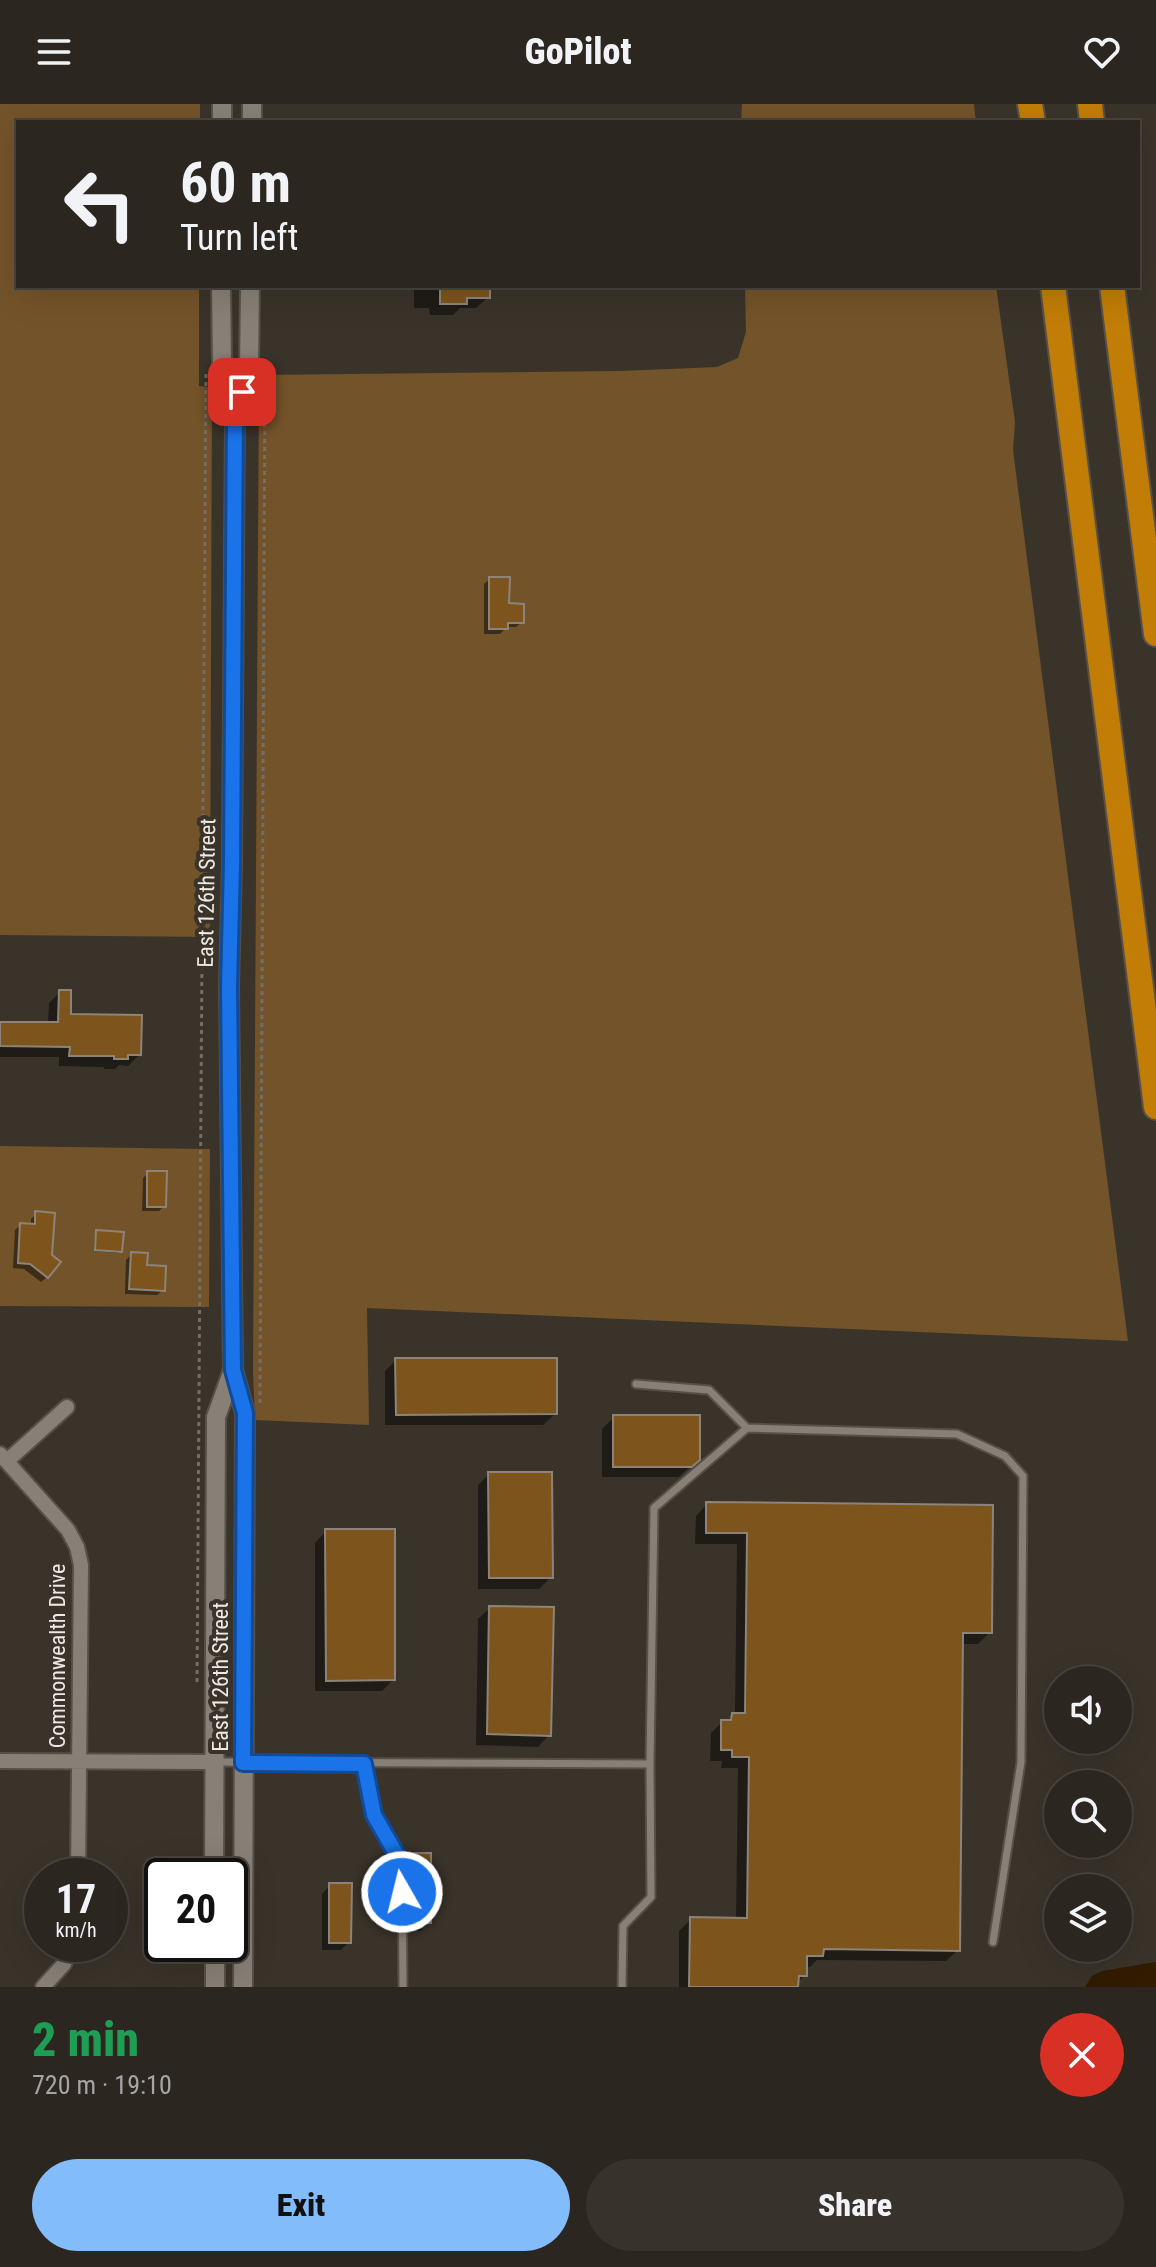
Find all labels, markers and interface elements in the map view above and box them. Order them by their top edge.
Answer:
icon: menu [32,30,76,74]
icon: heart [1080,30,1124,74]
text: GoPilot [524,31,632,73]
text: 60 m [180,150,291,216]
icon: left [48,152,152,256]
text: Turn left [180,217,298,259]
pin [208,358,276,426]
icon: arrive [220,370,264,414]
street label: East 126th Street [193,818,220,968]
street label: Commonwealth Drive [45,1564,70,1748]
street label: East 126th Street [208,1602,233,1752]
map controls [1044,1666,1132,1962]
button: sound [1044,1666,1132,1754]
button: search [1044,1770,1132,1858]
position arrow [360,1850,444,1934]
speed limit sign: 20 [144,1858,248,1962]
button: layers [1044,1874,1132,1962]
text: 17 [56,1876,96,1923]
text: km/h [55,1918,97,1942]
text: 2 min [32,2011,139,2068]
button: close [1040,2013,1124,2097]
text: 720 m · 19:10 [32,2070,172,2100]
button: Exit [32,2159,570,2251]
button: Share [586,2159,1124,2251]

